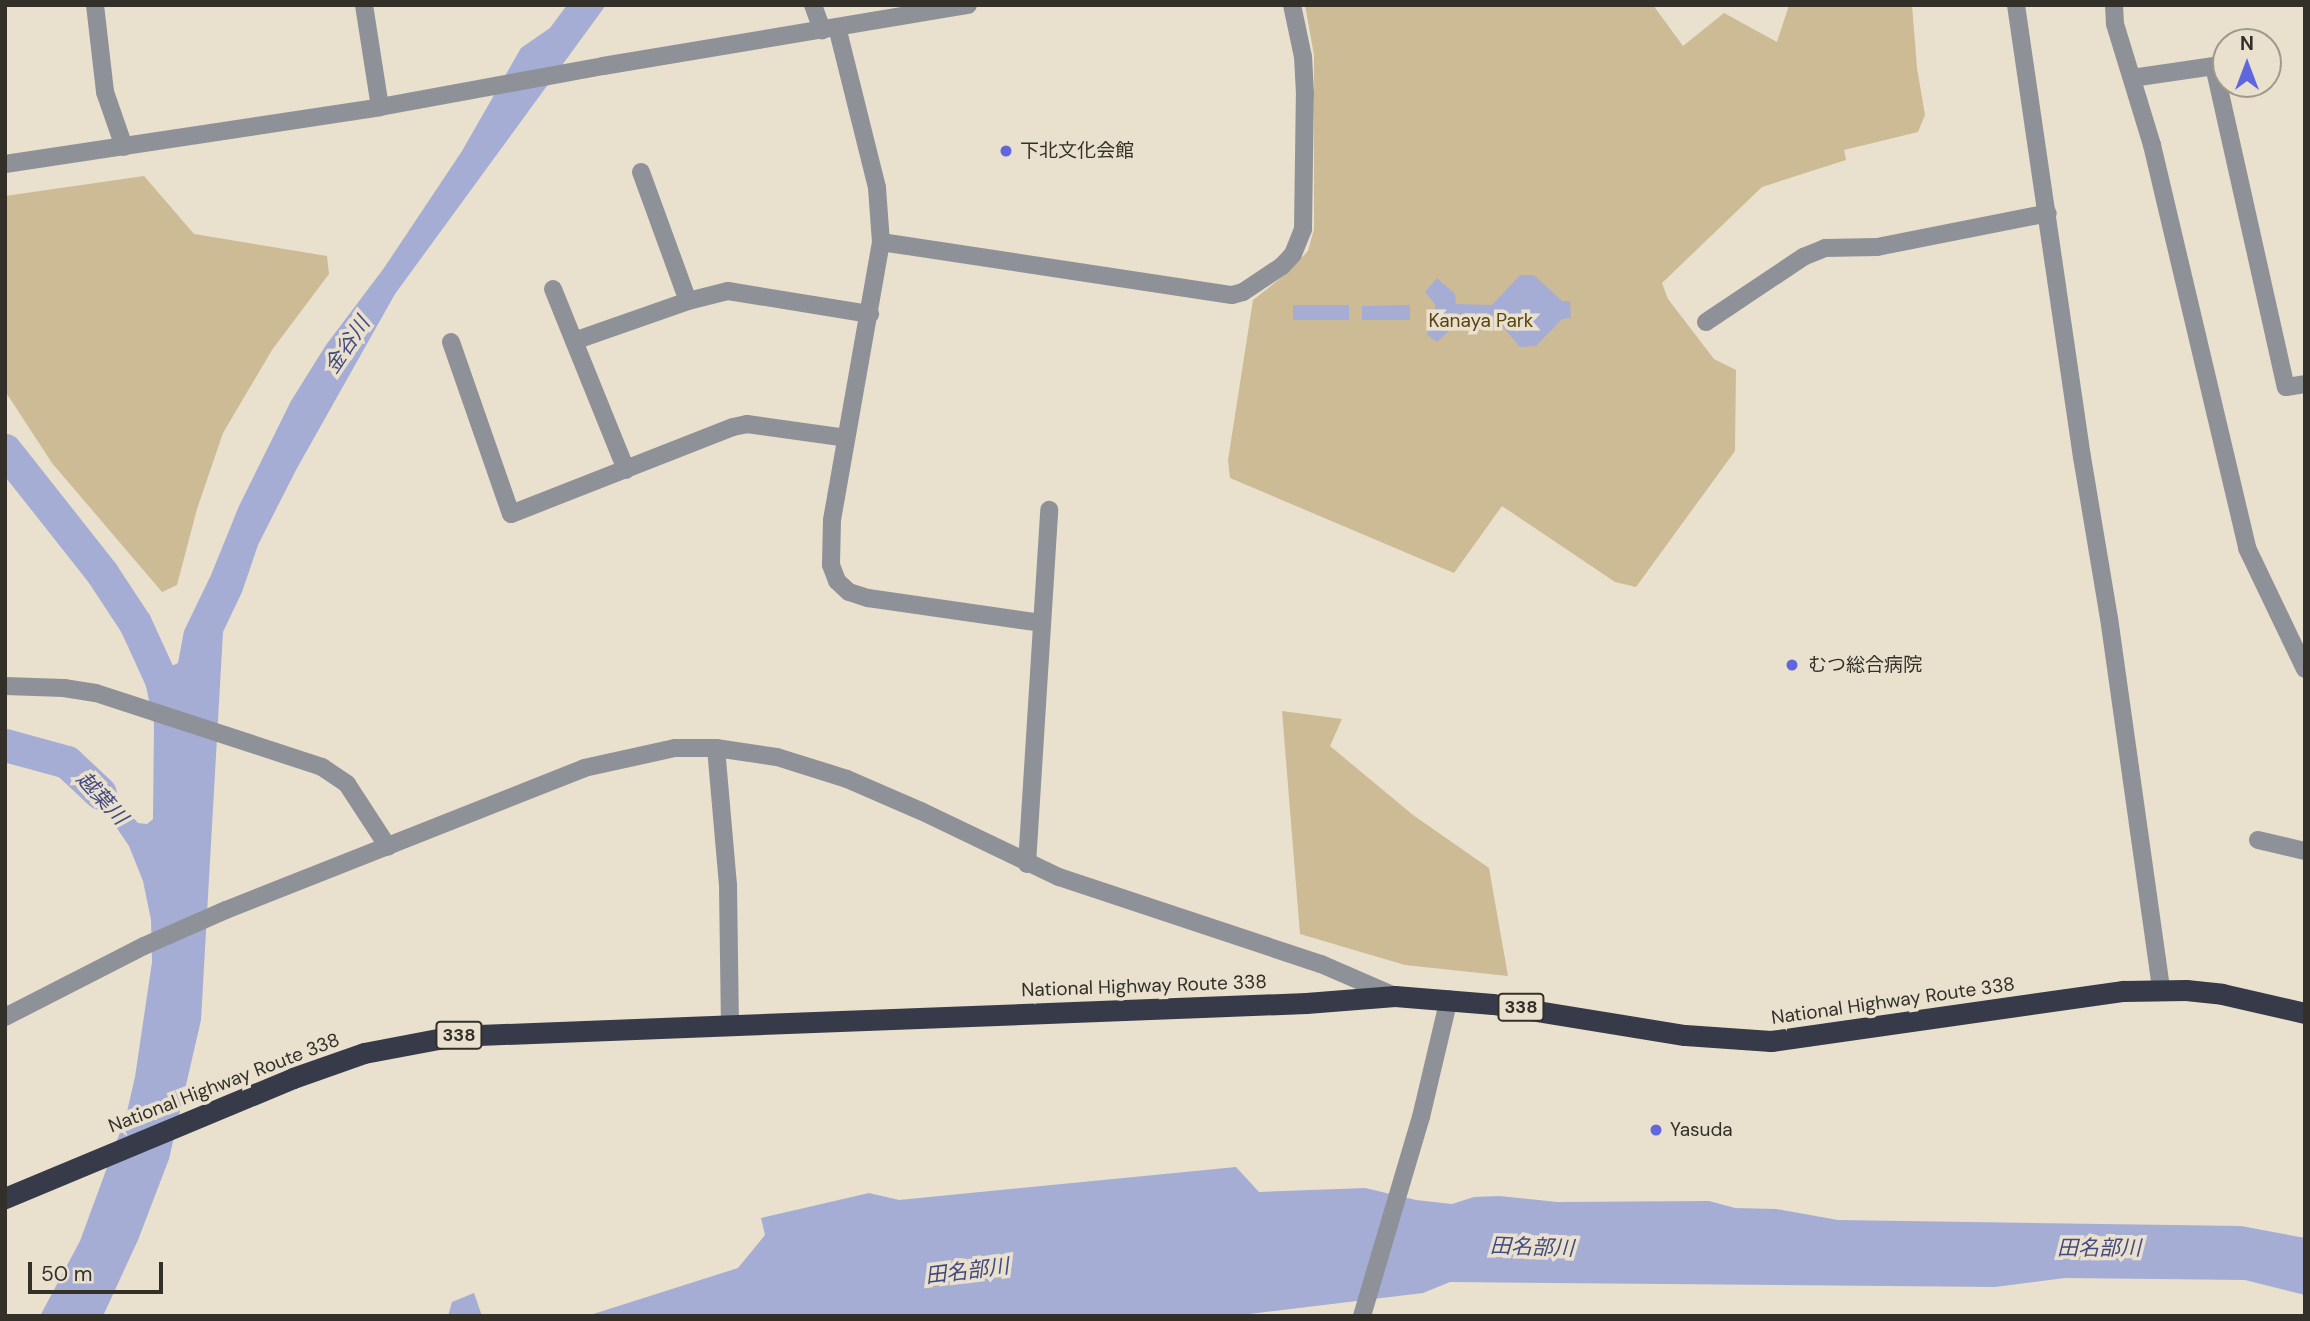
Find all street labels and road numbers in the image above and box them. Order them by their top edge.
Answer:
street label: National Highway Route 338 [1021,970,1267,1002]
street label: National Highway Route 338 [1770,973,2016,1029]
road number: 338 [1496,992,1546,1022]
road number: 338 [434,1020,484,1050]
street label: National Highway Route 338 [105,1028,343,1138]

